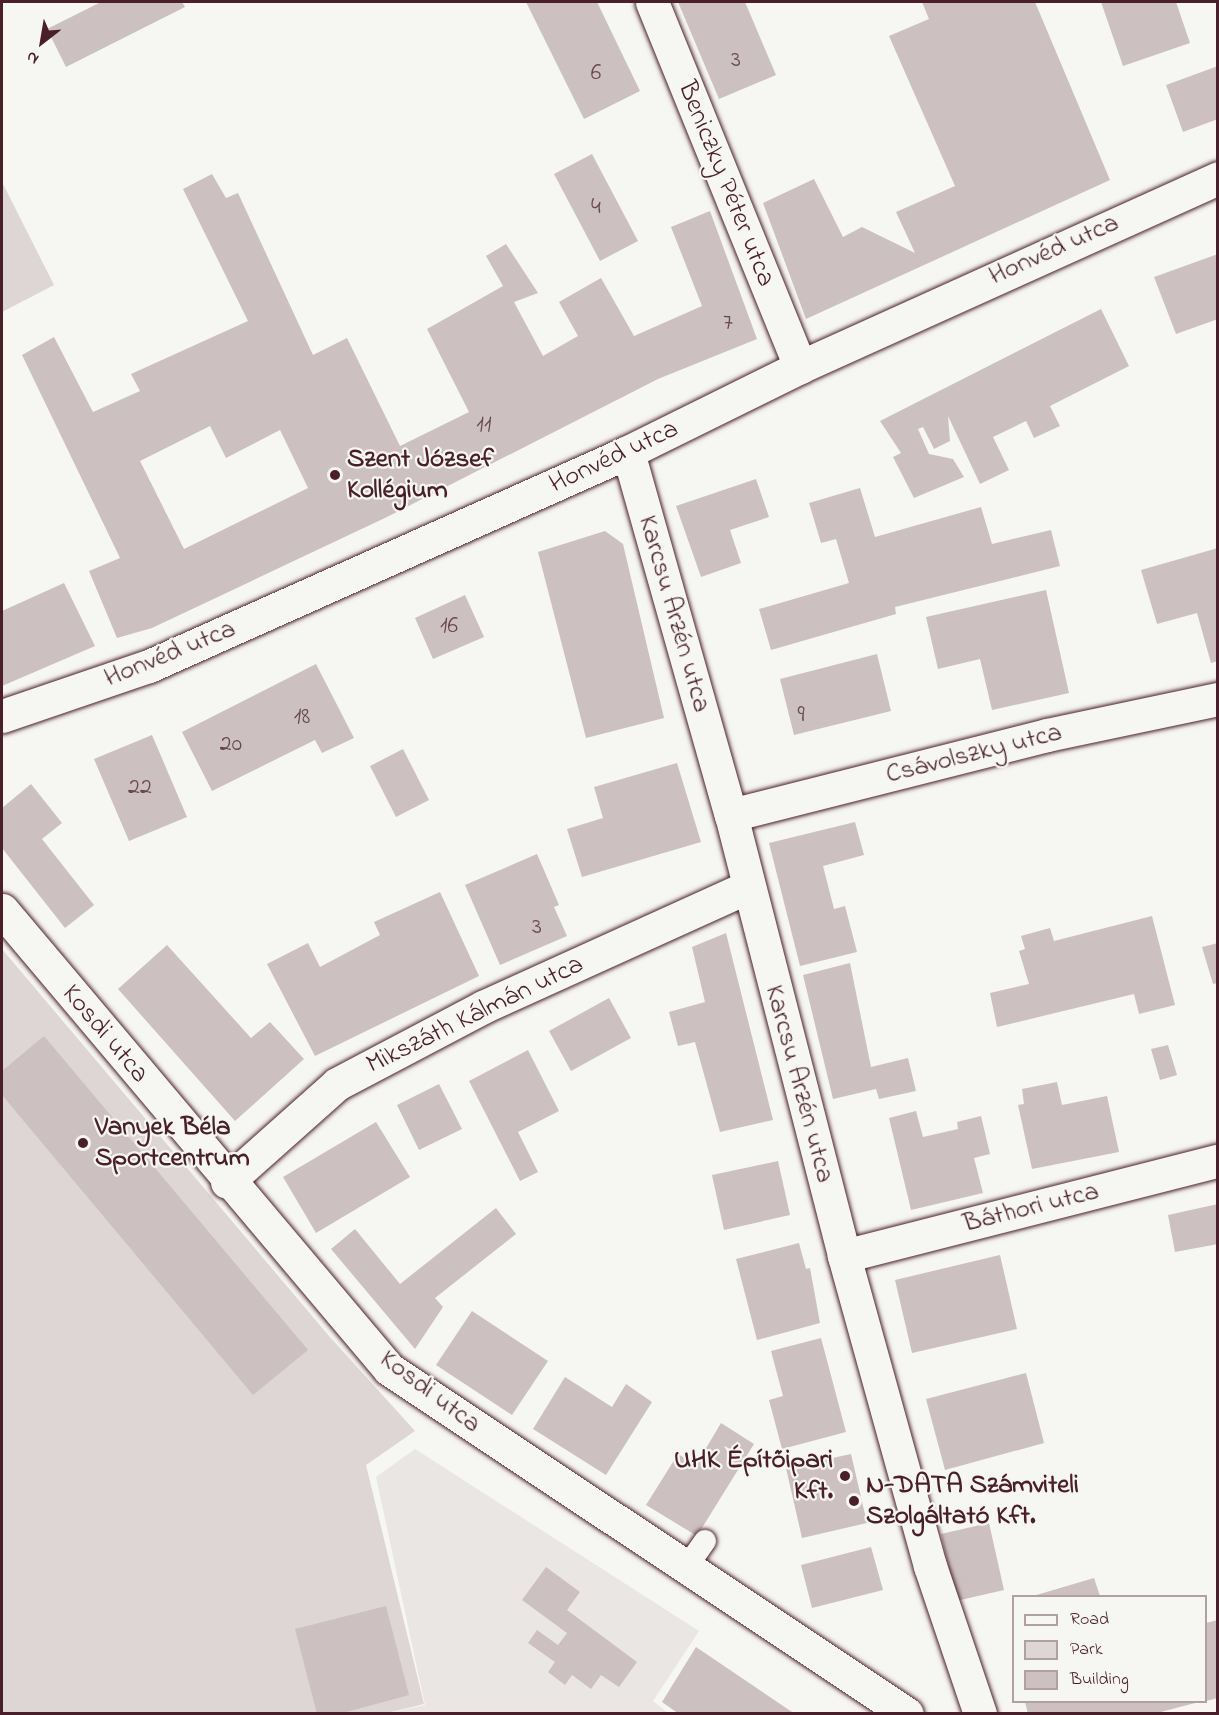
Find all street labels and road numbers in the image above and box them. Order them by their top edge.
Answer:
street label: Beniczky Péter utca [670,77,782,291]
street label: Honvéd utca [984,207,1124,293]
street label: Honvéd utca [544,413,684,501]
street label: Karcsu Arzén utca [630,512,718,716]
street label: Honvéd utca [100,613,240,695]
street label: Csávolszky utca [883,717,1065,791]
street label: Mikszáth Kálmán utca [361,948,589,1082]
street label: Kosdi utca [54,978,156,1090]
street label: Karcsu Arzén utca [757,982,841,1186]
street label: Báthori utca [960,1175,1102,1241]
street label: Kosdi utca [373,1343,487,1441]

